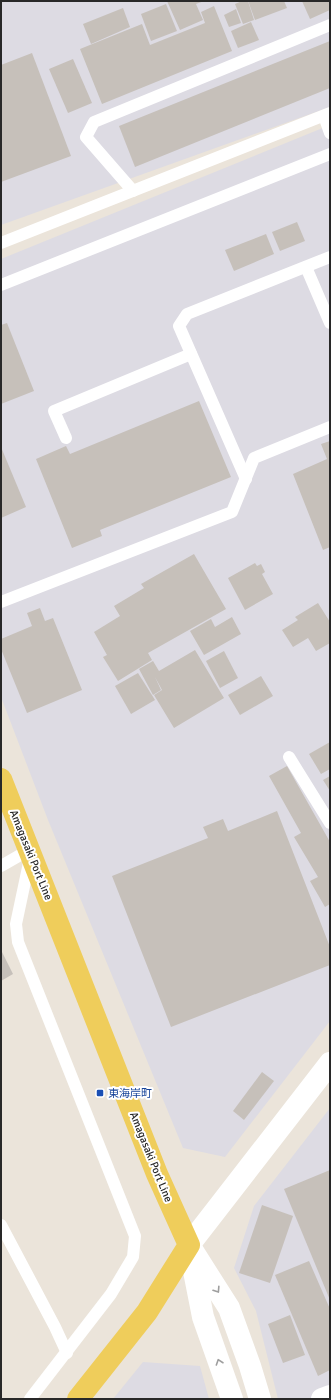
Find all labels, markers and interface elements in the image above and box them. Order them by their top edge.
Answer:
street label: Amagasaki Port Line [7,808,55,902]
place label: 東海岸町 [108,1087,152,1100]
marker: 東海岸町 [95,1088,105,1098]
street label: Amagasaki Port Line [127,1110,175,1204]
one-way arrow [213,1286,220,1293]
one-way arrow [215,1359,224,1366]

